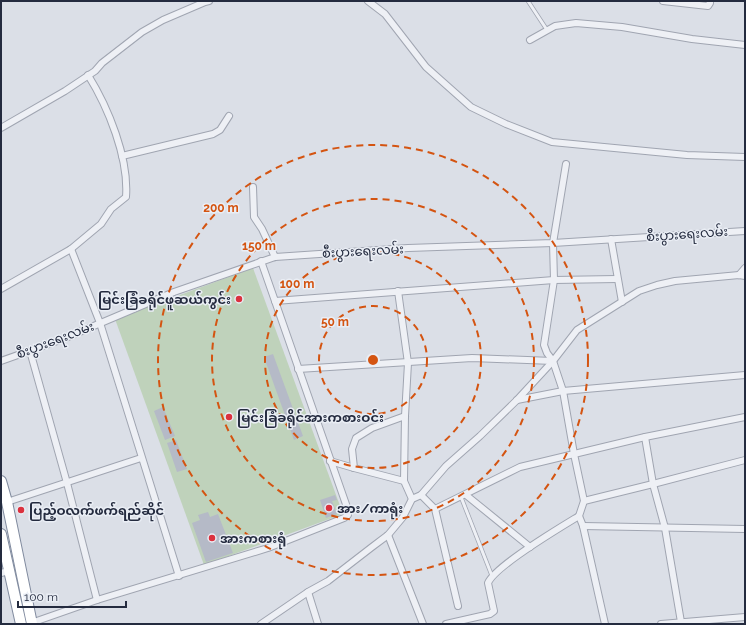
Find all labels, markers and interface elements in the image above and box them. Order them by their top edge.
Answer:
text: 200 m [203,201,239,215]
street label: စီးပွားရေးလမ်း [646,223,729,247]
text: 150 m [242,239,276,253]
street label: စီးပွားရေးလမ်း [322,240,404,264]
text: 100 m [280,277,314,291]
place label: မြင်းခြံခရိုင်ဖူဆယ်ကွင်း [98,290,231,311]
marker: မြင်းခြံခရိုင်ဖူဆယ်ကွင်း [234,294,244,304]
text: 50 m [321,315,349,329]
street label: စီးပွားရေးလမ်း [14,317,97,364]
centre of rings [366,353,380,367]
place label: မြင်းခြံခရိုင်အားကစားဝင်း [237,408,384,429]
marker: မြင်းခြံခရိုင်အားကစားဝင်း [224,412,234,422]
place label: ပြည့်ဝလက်ဖက်ရည်ဆိုင် [29,501,165,522]
place label: အား/ကာရုံး [337,501,403,520]
marker: အား/ကာရုံး [324,503,334,513]
marker: ပြည့်ဝလက်ဖက်ရည်ဆိုင် [16,505,26,515]
place label: အားကစားရုံ [220,531,286,550]
marker: အားကစားရုံ [207,533,217,543]
scale bar [18,583,126,609]
text: 100 m [24,590,58,604]

